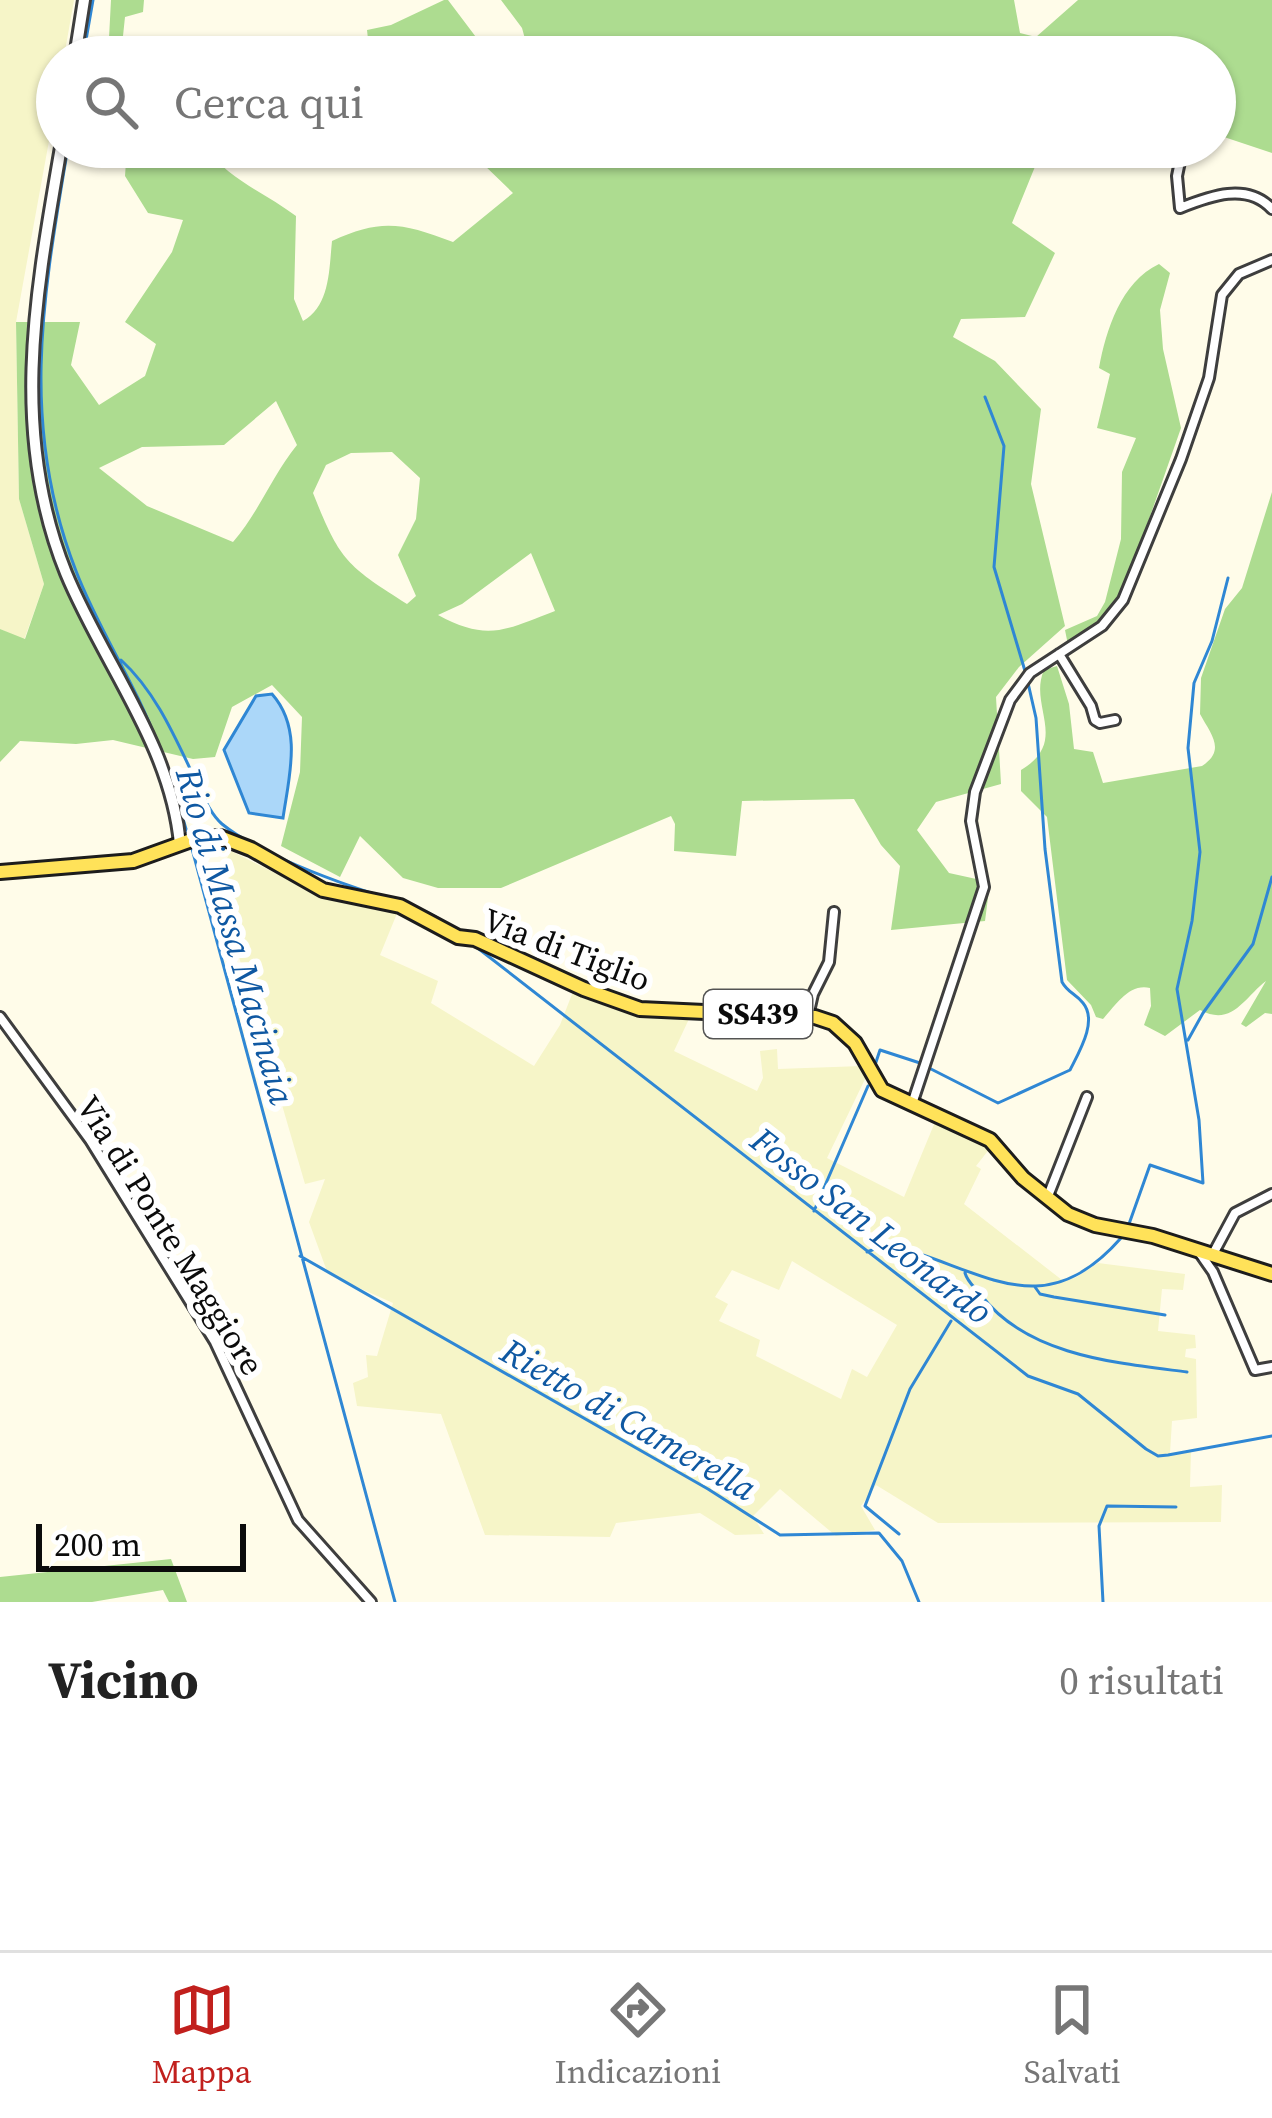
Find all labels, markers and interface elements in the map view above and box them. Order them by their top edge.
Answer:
search box [36,36,1236,168]
icon: search [78,69,144,135]
text: Cerca qui [174,71,364,133]
water label: Rio di Massa Macinaia [164,761,307,1111]
street label: Via di Tiglio [477,897,657,1002]
road number: SS439 [704,990,812,1038]
street label: Via di Ponte Maggiore [66,1087,275,1384]
water label: Fosso San Leonardo [740,1115,1003,1335]
water label: Rietto di Camerella [491,1326,766,1513]
scale bar [36,1518,246,1571]
text: 200 m [54,1522,141,1567]
text: Vicino [48,1645,198,1715]
text: 0 risultati [1059,1654,1224,1707]
tab: Mappa [151,1977,252,2094]
tab: Indicazioni [554,1977,721,2094]
tab: Salvati [1024,1977,1121,2094]

